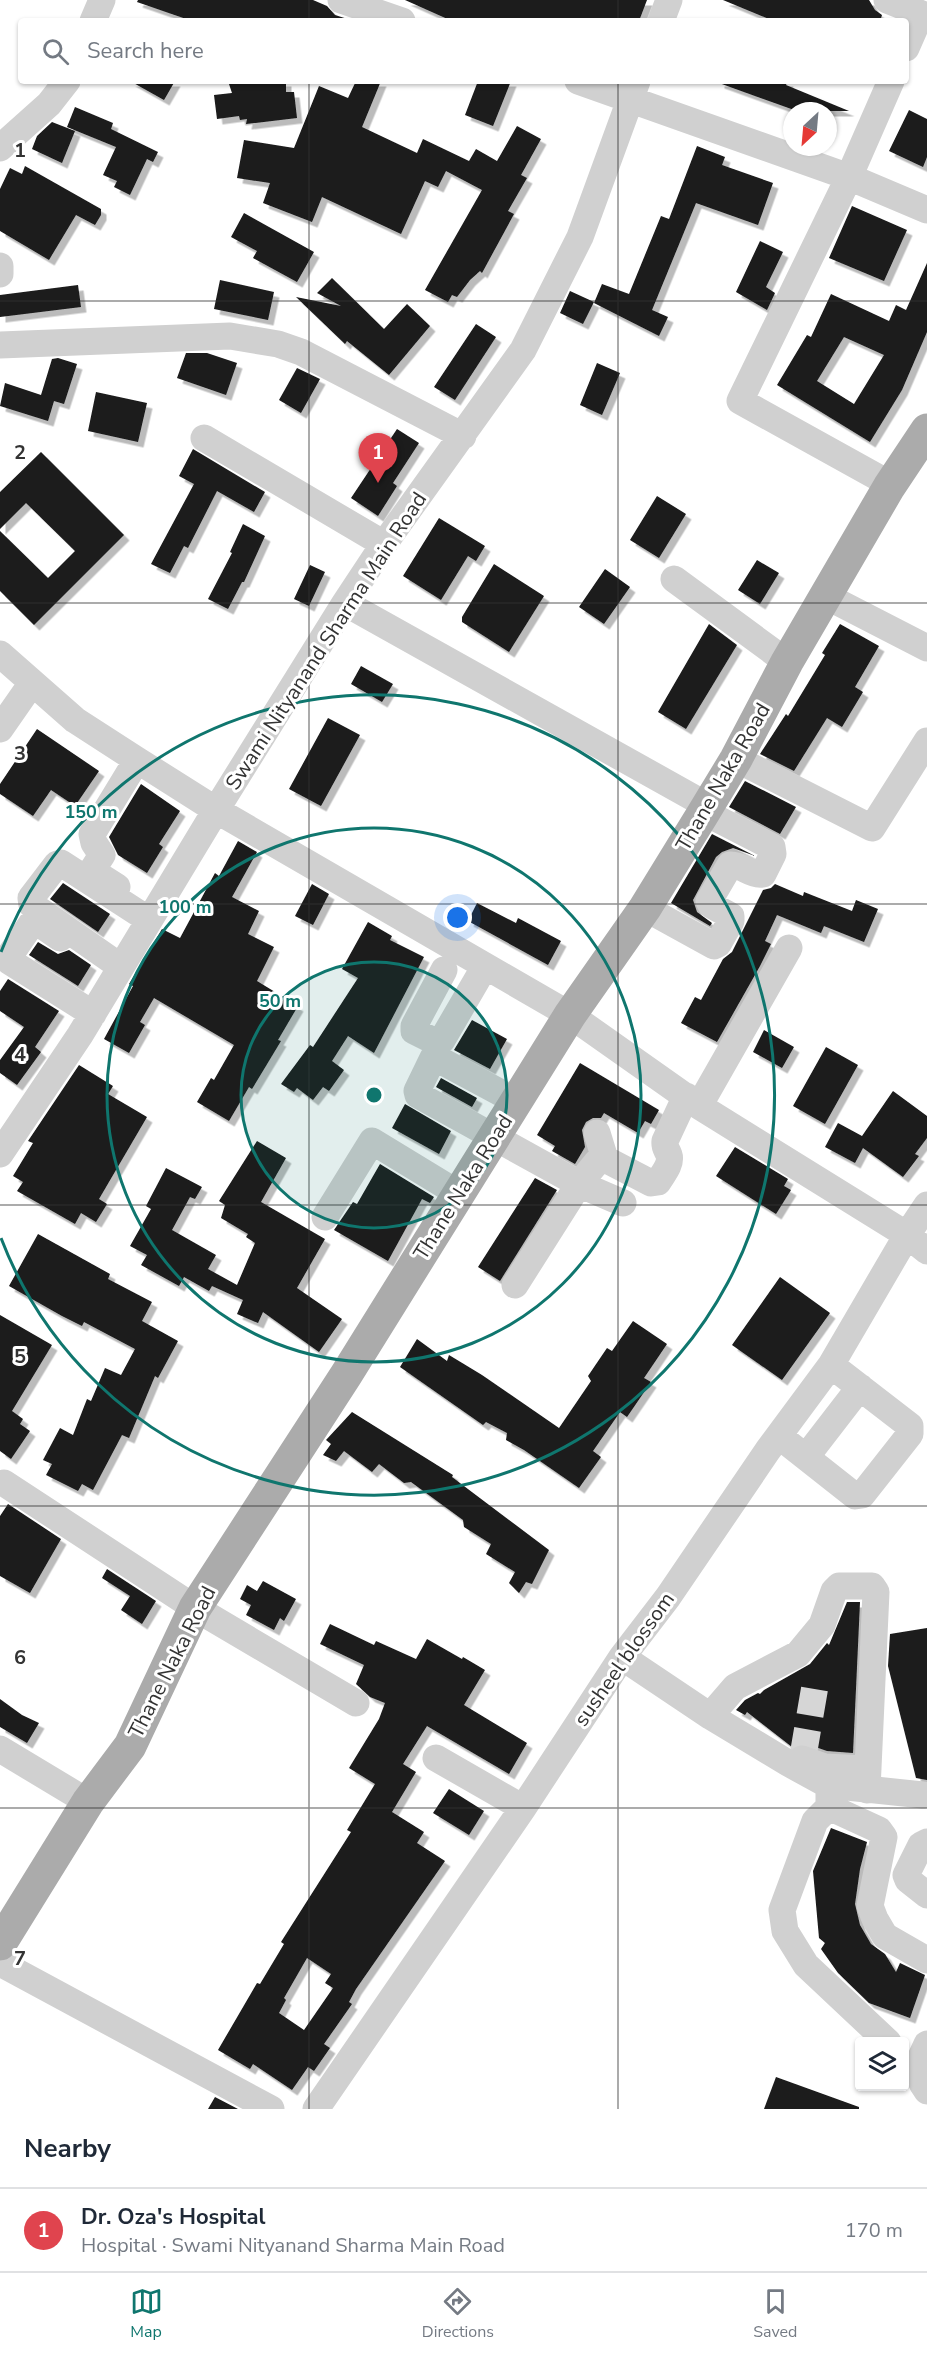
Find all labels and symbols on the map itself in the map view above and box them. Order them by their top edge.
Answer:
north arrow [783,102,837,156]
text: 1 [14,137,26,164]
pin: 1 [358,434,398,483]
text: 2 [14,439,26,466]
street label: Swami Nityanand Sharma Main Road [219,487,433,795]
street label: Thane Naka Road [669,698,777,856]
text: 3 [14,740,26,767]
text: 150 m [64,800,118,824]
text: 100 m [158,895,212,919]
your location [443,903,472,932]
text: 50 m [259,989,301,1013]
text: 4 [14,1041,26,1068]
centre of rings [364,1085,384,1105]
street label: Thane Naka Road [407,1109,519,1265]
text: 5 [14,1343,26,1370]
street label: Thane Naka Road [122,1581,222,1743]
street label: susheel blossom [567,1586,681,1732]
text: 6 [14,1644,26,1671]
text: 7 [14,1945,26,1972]

